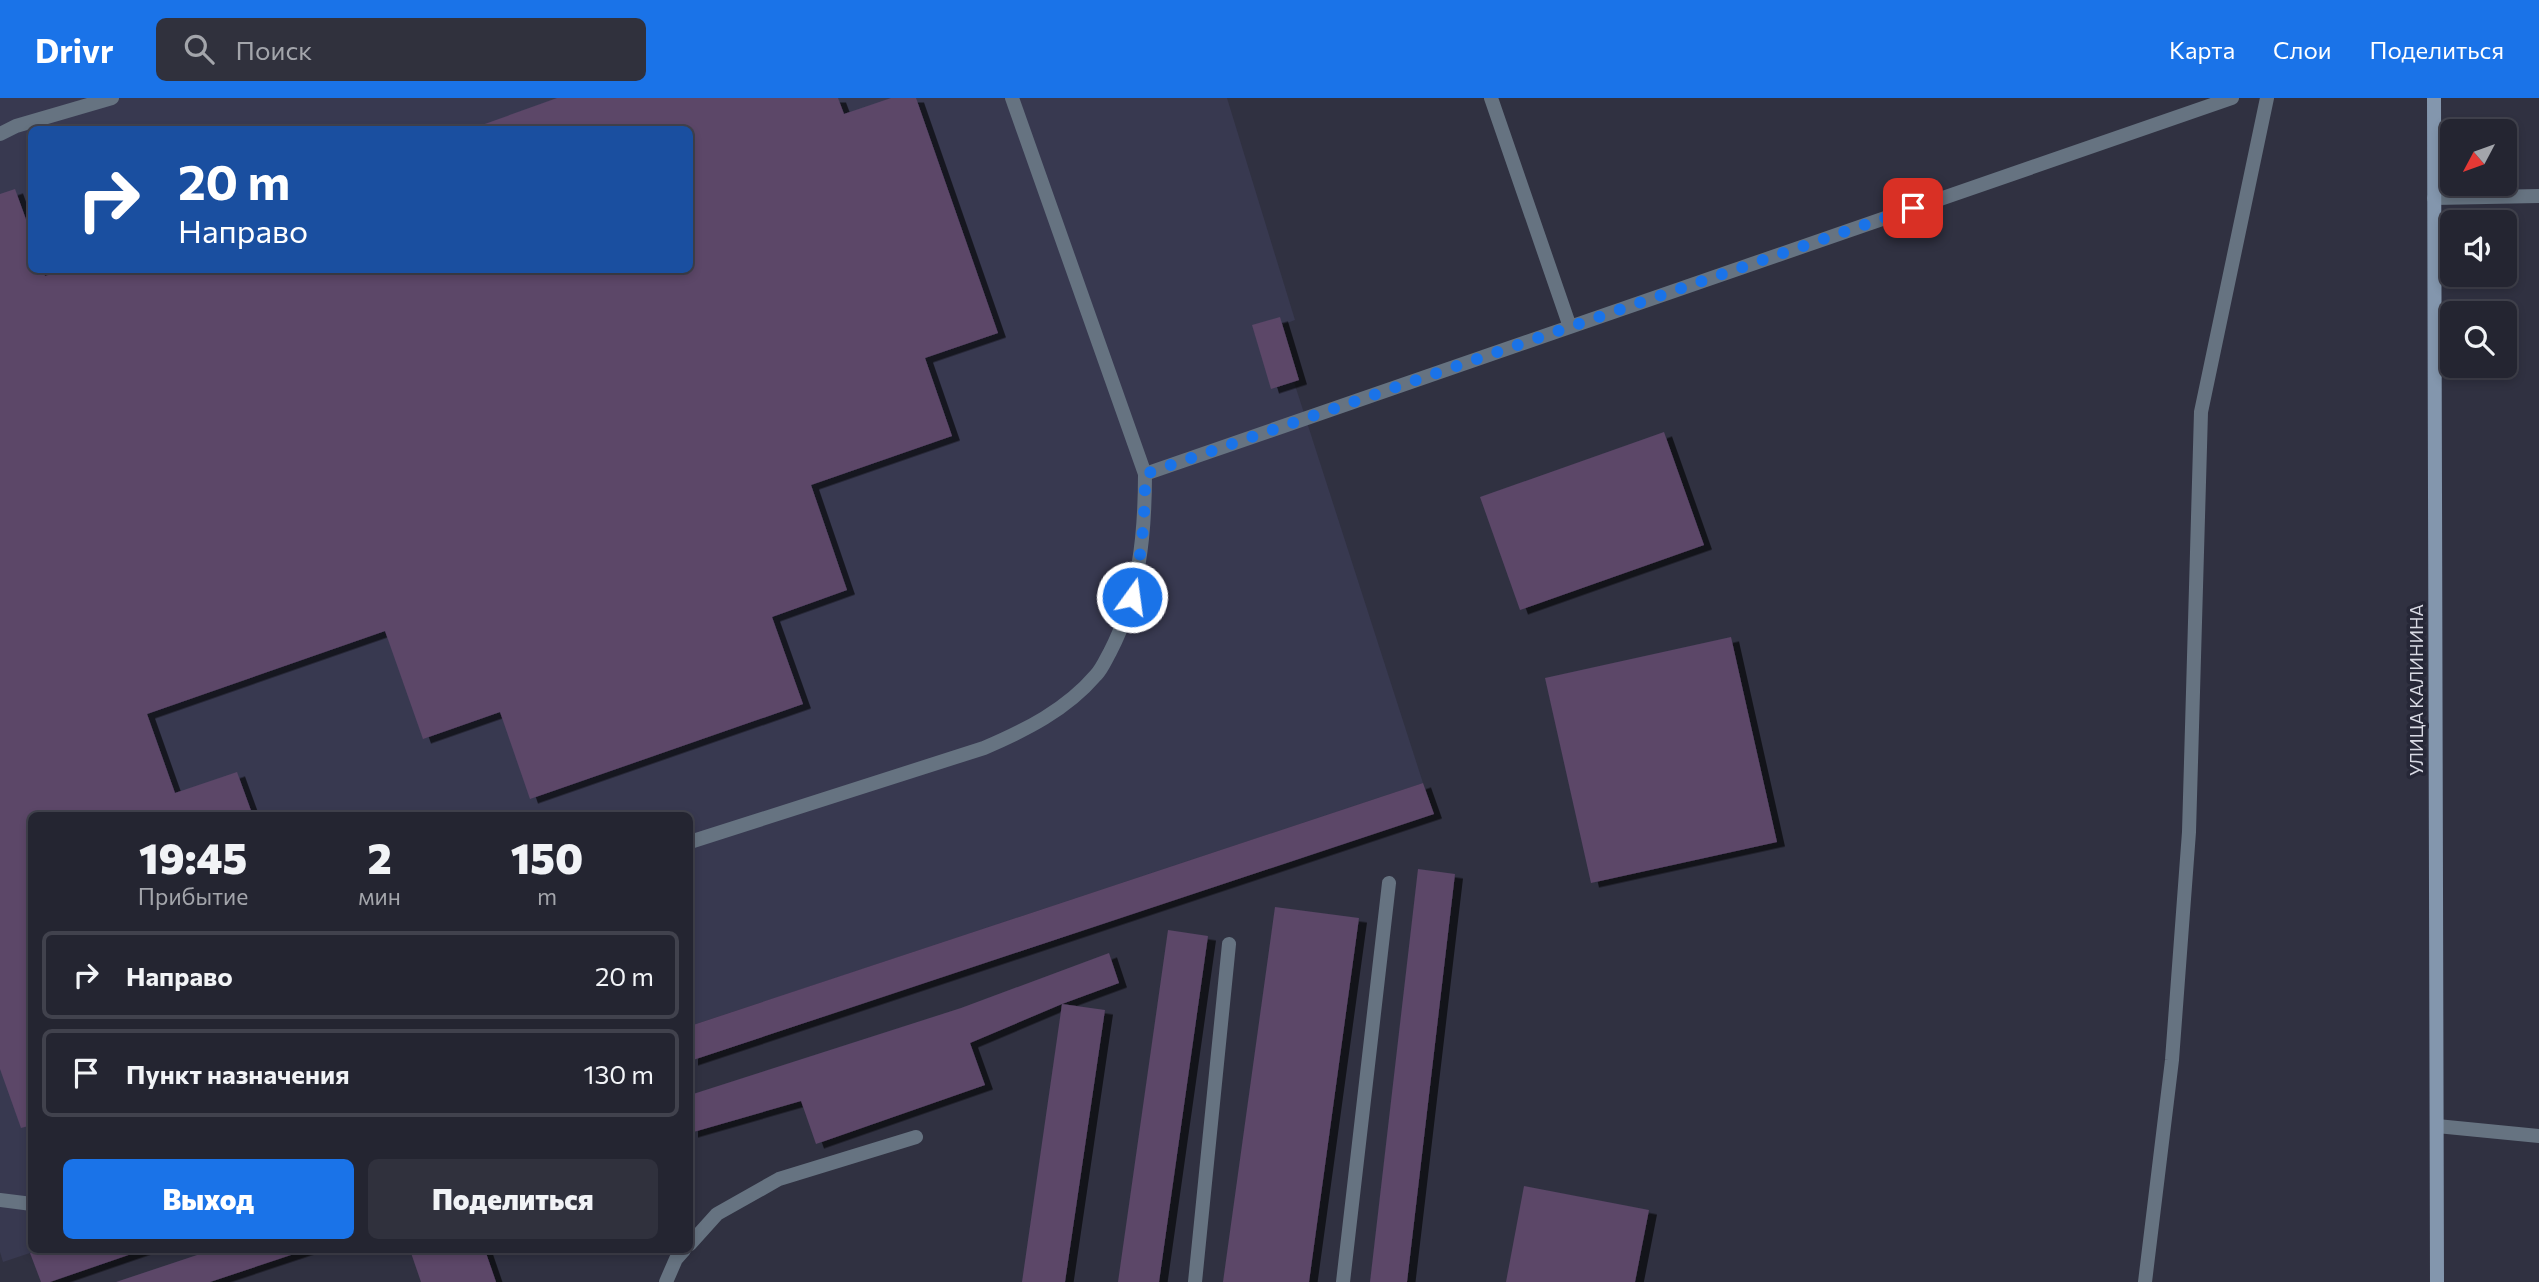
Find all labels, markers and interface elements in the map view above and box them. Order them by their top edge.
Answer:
search box [156,18,646,81]
text: Drivr [35,29,114,70]
icon: search [180,30,218,68]
text: Поиск [236,34,312,65]
text: Карта [2169,35,2235,64]
text: Слои [2273,35,2331,64]
text: Поделиться [2369,35,2504,64]
north arrow [2440,119,2516,196]
map controls [2440,119,2517,378]
text: 20 m [178,150,290,210]
icon: right [63,154,154,245]
pin [1883,178,1943,238]
icon: arrive [1894,189,1932,227]
text: Направо [178,210,308,250]
button: sound [2440,210,2517,287]
button: search [2440,301,2517,378]
position arrow [1095,560,1169,634]
street label: УЛИЦА КАЛИНИНА [2405,604,2427,776]
text: 19:45 [139,831,247,883]
text: 2 [367,831,392,883]
text: 150 [511,831,583,883]
text: Прибытие [138,882,248,910]
text: мин [358,882,401,910]
text: m [537,882,557,910]
icon: right [67,956,105,994]
text: Направо [126,960,233,991]
text: 20 m [595,960,654,991]
icon: arrive [67,1054,105,1092]
text: Пункт назначения [126,1058,350,1089]
text: 130 m [583,1058,654,1089]
button: Выход [63,1159,354,1239]
button: Поделиться [368,1159,658,1239]

